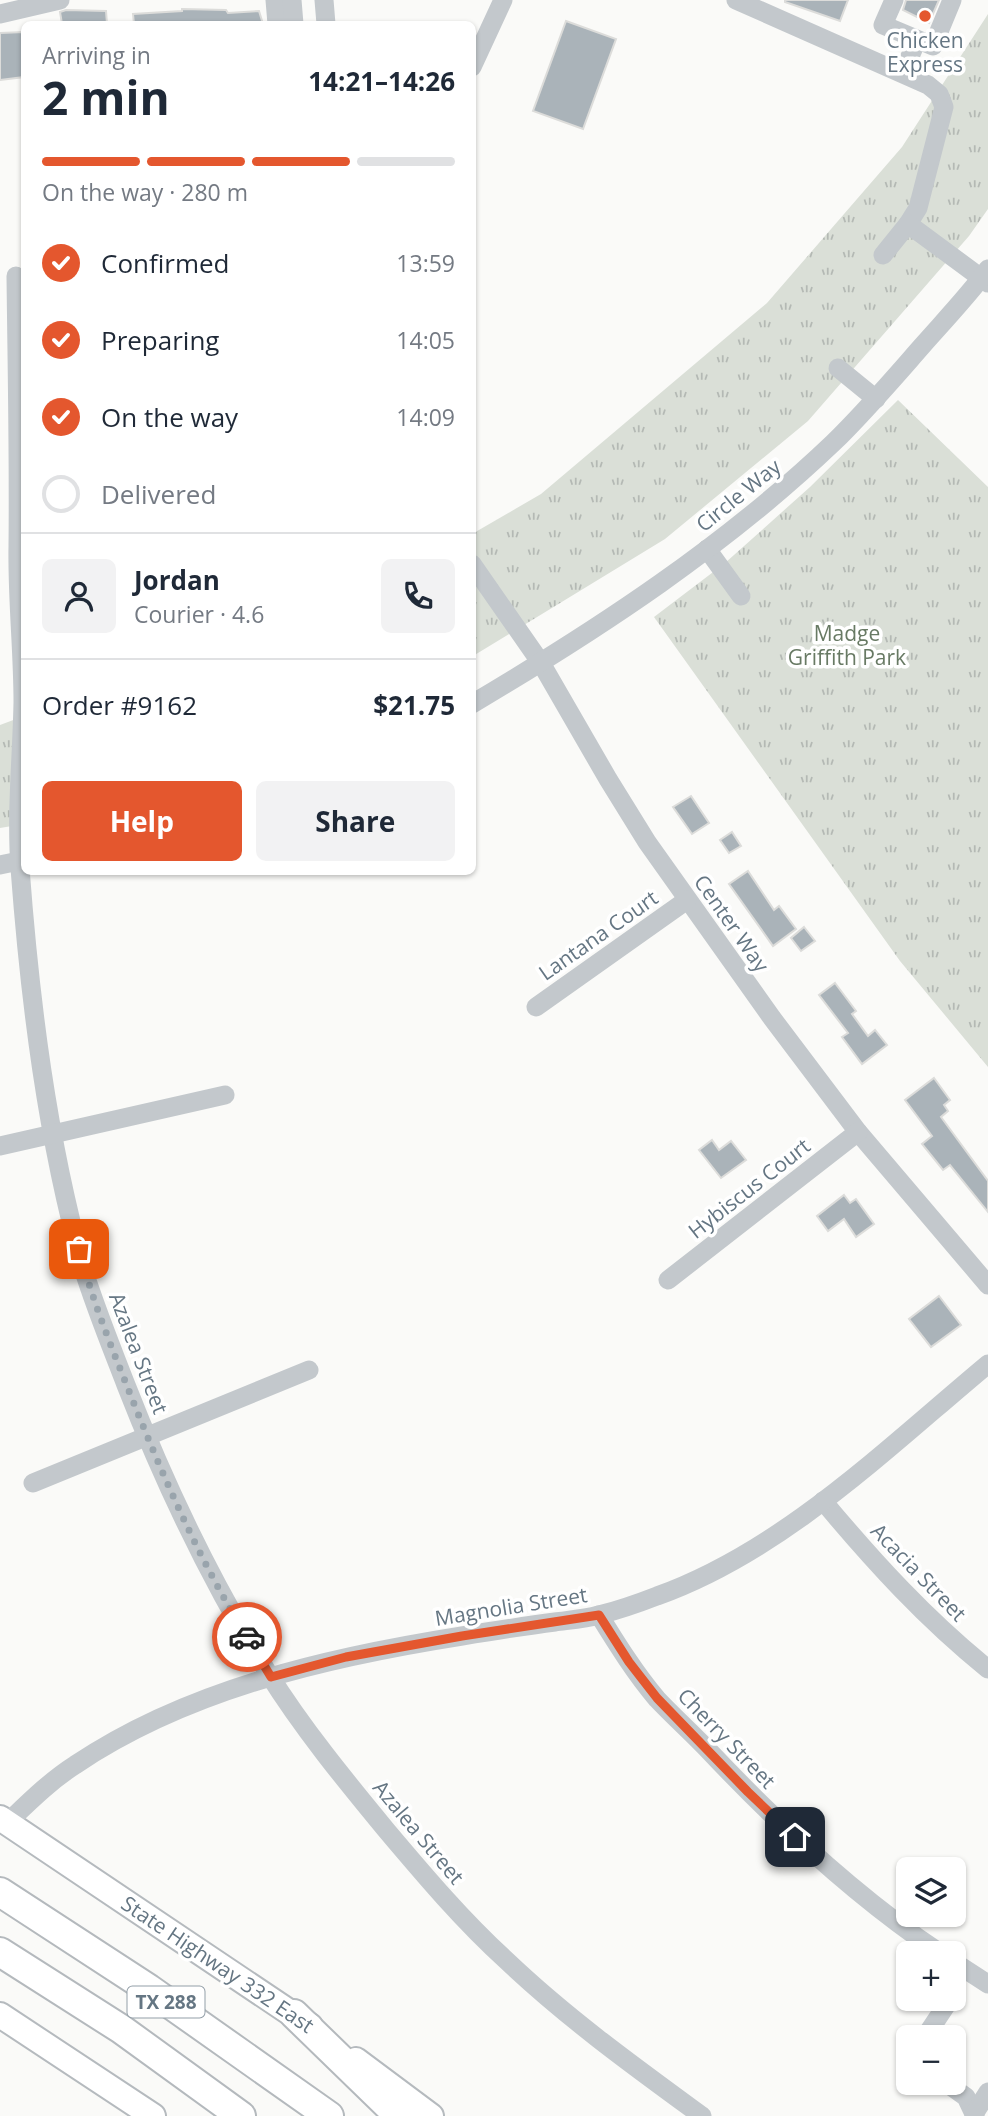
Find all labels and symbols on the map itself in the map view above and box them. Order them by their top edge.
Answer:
marker: Chicken Express [917,8,933,24]
place label: Chicken Express [886,26,964,78]
street label: Circle Way [690,452,787,538]
park label: Madge Griffith Park [788,619,906,671]
street label: Center Way [688,869,776,978]
street label: Lantana Court [533,884,663,986]
street label: Hybiscus Court [682,1132,816,1244]
pin [49,1219,109,1279]
street label: Azalea Street [103,1288,175,1418]
street label: Acacia Street [865,1517,973,1627]
street label: Magnolia Street [433,1580,589,1632]
courier [212,1602,282,1672]
street label: Cherry Street [672,1682,782,1794]
street label: Azalea Street [367,1774,471,1890]
pin [765,1807,825,1867]
street label: State Highway 332 East [116,1889,320,2039]
road number: TX 288 [128,1986,204,2018]

